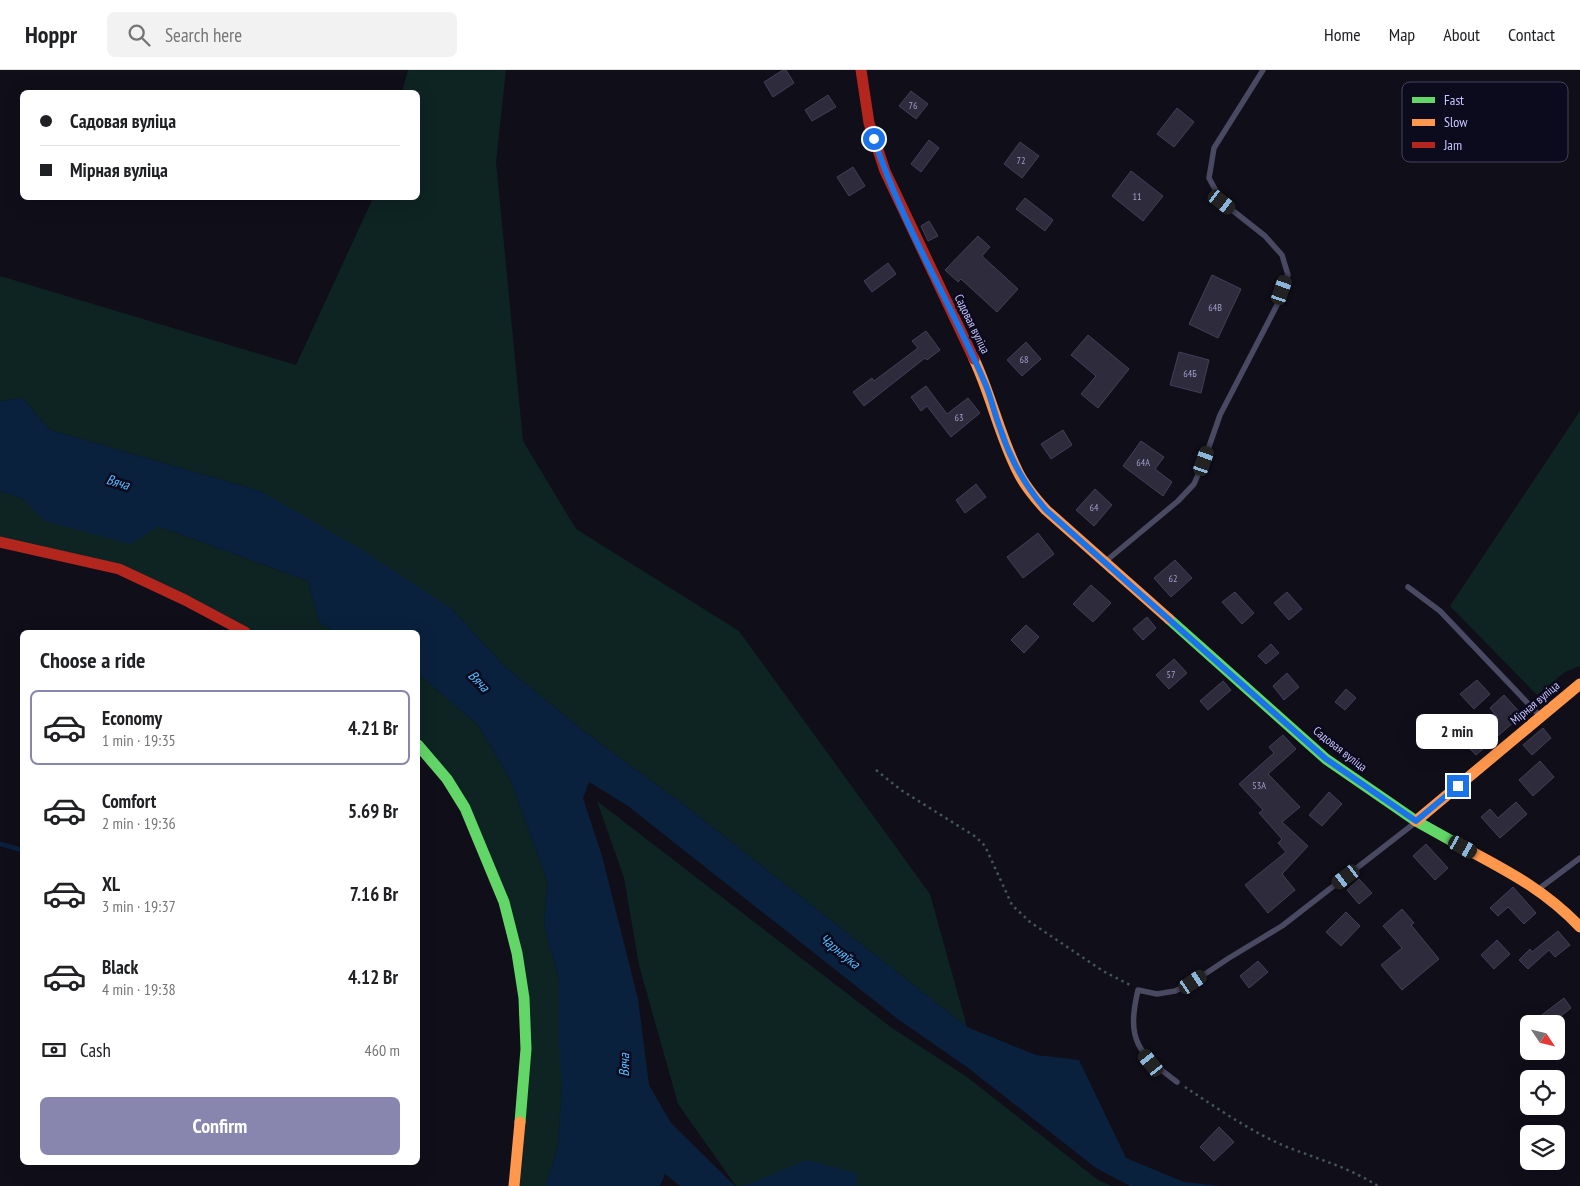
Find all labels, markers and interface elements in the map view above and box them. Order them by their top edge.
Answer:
search box [107,12,457,57]
text: Hoppr [25,19,77,50]
icon: search [125,21,153,49]
text: Search here [165,23,242,47]
text: Home [1324,23,1361,46]
text: Map [1389,23,1415,46]
text: About [1443,23,1480,46]
text: Contact [1508,23,1555,46]
legend [1402,82,1568,162]
text: Fast [1444,91,1464,109]
house number: 76 [909,99,918,112]
text: Садовая вуліца [70,109,176,133]
text: Slow [1444,113,1468,131]
route start [863,128,885,150]
text: Jam [1443,136,1462,154]
house number: 72 [1017,154,1026,167]
text: Мірная вуліца [70,158,168,182]
car [1205,187,1238,217]
house number: 11 [1133,190,1142,203]
car [1270,273,1293,307]
street label: Садовая вуліца [952,292,993,356]
house number: 64В [1208,301,1222,314]
house number: 68 [1020,353,1029,366]
house number: 64Б [1183,367,1197,380]
house number: 63 [955,411,964,424]
car [1192,444,1215,478]
house number: 64А [1136,456,1150,469]
water label: Вяча [104,470,133,494]
house number: 64 [1090,501,1099,514]
house number: 62 [1169,572,1178,585]
text: Choose a ride [40,646,145,674]
water label: Вяча [464,666,494,697]
house number: 57 [1167,668,1176,681]
street label: Мірная вуліца [1507,678,1562,727]
icon: car [42,705,87,750]
text: Economy [102,706,162,730]
callout: 2 min [1417,714,1499,748]
text: 4.21 Br [348,716,398,740]
text: 2 min [1441,721,1473,741]
street label: Садовая вуліца [1310,723,1370,774]
text: 1 min · 19:35 [102,730,176,750]
route end [1447,775,1469,797]
house number: 53А [1252,779,1266,792]
icon: car [42,788,87,833]
text: Comfort [102,789,156,813]
text: 5.69 Br [348,799,398,823]
text: 2 min · 19:36 [102,813,176,833]
car [1446,833,1479,861]
car [1329,862,1362,892]
icon: car [42,871,87,916]
text: XL [102,872,120,896]
text: 7.16 Br [350,882,398,906]
text: 3 min · 19:37 [102,896,176,916]
water label: Чарняўка [816,929,865,973]
icon: car [42,954,87,999]
text: Black [102,955,138,979]
text: 4.12 Br [348,965,398,989]
car [1176,967,1209,997]
text: 4 min · 19:38 [102,979,176,999]
north arrow [1520,1015,1565,1060]
map controls [1520,1015,1565,1170]
icon: cash [40,1036,68,1064]
text: Cash [80,1038,111,1062]
text: 460 m [365,1040,400,1060]
car [1135,1047,1166,1079]
water label: Вяча [615,1052,633,1077]
button: locate [1520,1070,1565,1115]
button: Confirm [40,1097,400,1155]
button: layers [1520,1125,1565,1170]

